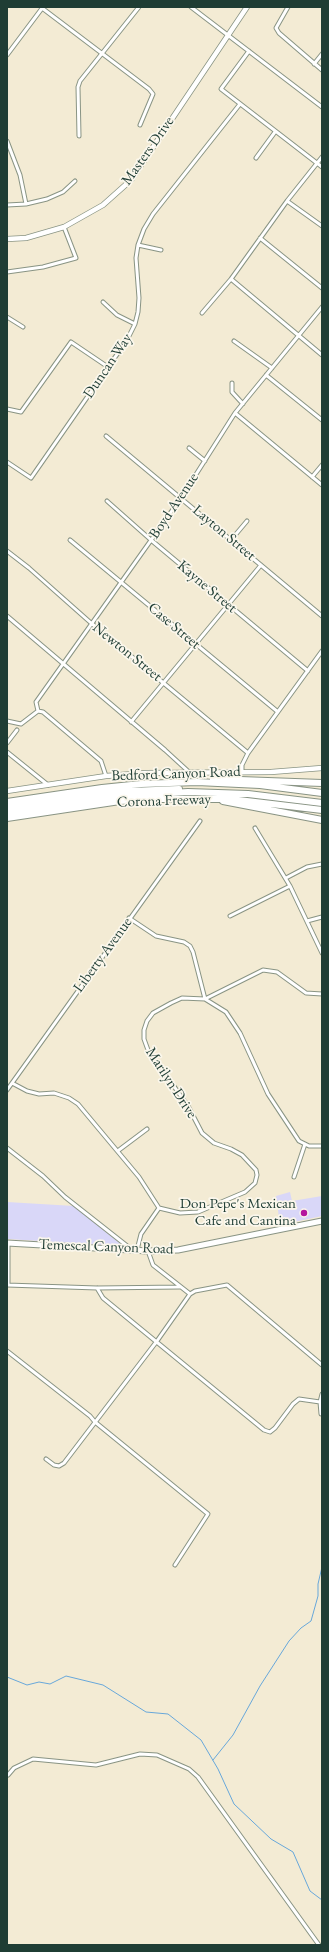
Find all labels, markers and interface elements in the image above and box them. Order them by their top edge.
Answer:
street label: Masters Drive [118,113,178,189]
street label: Duncan Way [80,330,136,402]
street label: Boyd Avenue [145,470,203,542]
street label: Layton Street [189,501,259,565]
street label: Kayne Street [174,557,240,617]
street label: Case Street [144,599,204,653]
street label: Newton Street [89,619,165,685]
street label: Bedford Canyon Road [111,763,241,785]
street label: Corona Freeway [117,790,211,812]
street label: Liberty Avenue [70,914,136,996]
street label: Marilyn Drive [141,1044,201,1122]
place label: Don Pepe's Mexican Cafe and Cantina [180,1195,296,1230]
marker: Don Pepe's Mexican Cafe and Cantina [299,1208,309,1218]
street label: Temescal Canyon Road [38,1236,174,1258]

